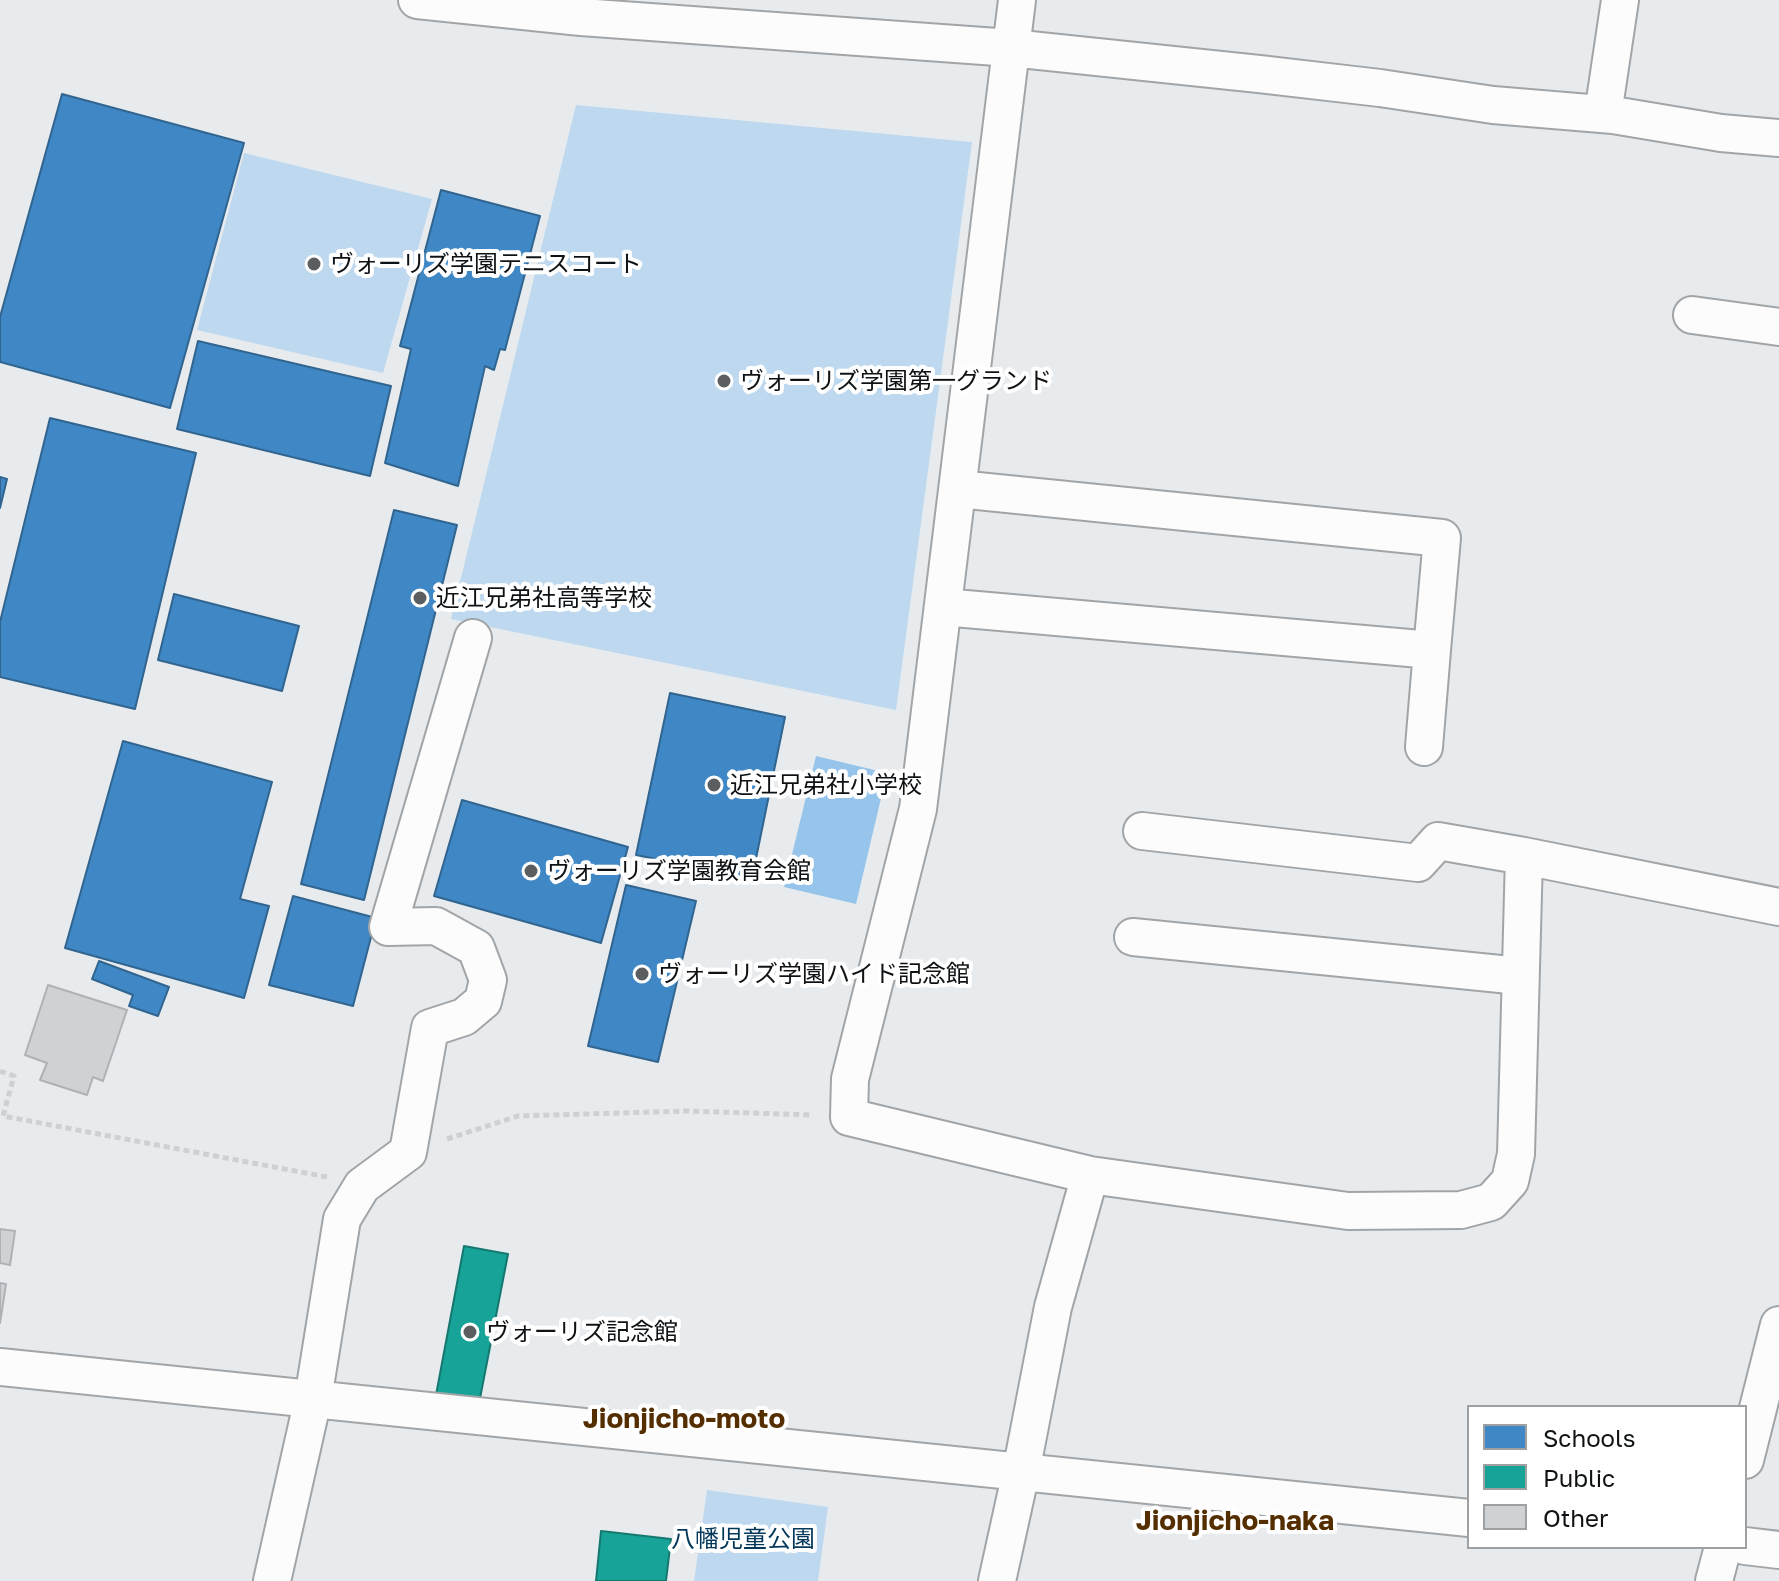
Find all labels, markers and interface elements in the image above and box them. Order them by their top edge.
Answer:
place label: ヴォーリズ学園テニスコート [330,250,642,278]
marker: ヴォーリズ学園テニスコート [305,255,323,273]
place label: ヴォーリズ学園第一グランド [740,367,1052,395]
marker: ヴォーリズ学園第一グランド [715,372,733,390]
place label: 近江兄弟社高等学校 [436,584,652,612]
marker: 近江兄弟社高等学校 [411,589,429,607]
place label: 近江兄弟社小学校 [730,771,922,799]
marker: 近江兄弟社小学校 [705,776,723,794]
place label: ヴォーリズ学園教育会館 [547,857,811,885]
marker: ヴォーリズ学園教育会館 [522,862,540,880]
place label: ヴォーリズ学園ハイド記念館 [658,960,970,988]
marker: ヴォーリズ学園ハイド記念館 [633,965,651,983]
place label: ヴォーリズ記念館 [486,1318,678,1346]
marker: ヴォーリズ記念館 [461,1323,479,1341]
district label: Jionjicho-moto [583,1402,785,1436]
legend [1467,1405,1747,1549]
text: Schools [1543,1423,1635,1452]
text: Public [1543,1463,1615,1492]
text: Other [1543,1503,1608,1532]
district label: Jionjicho-naka [1136,1504,1334,1538]
park label: 八幡児童公園 [671,1525,815,1553]

